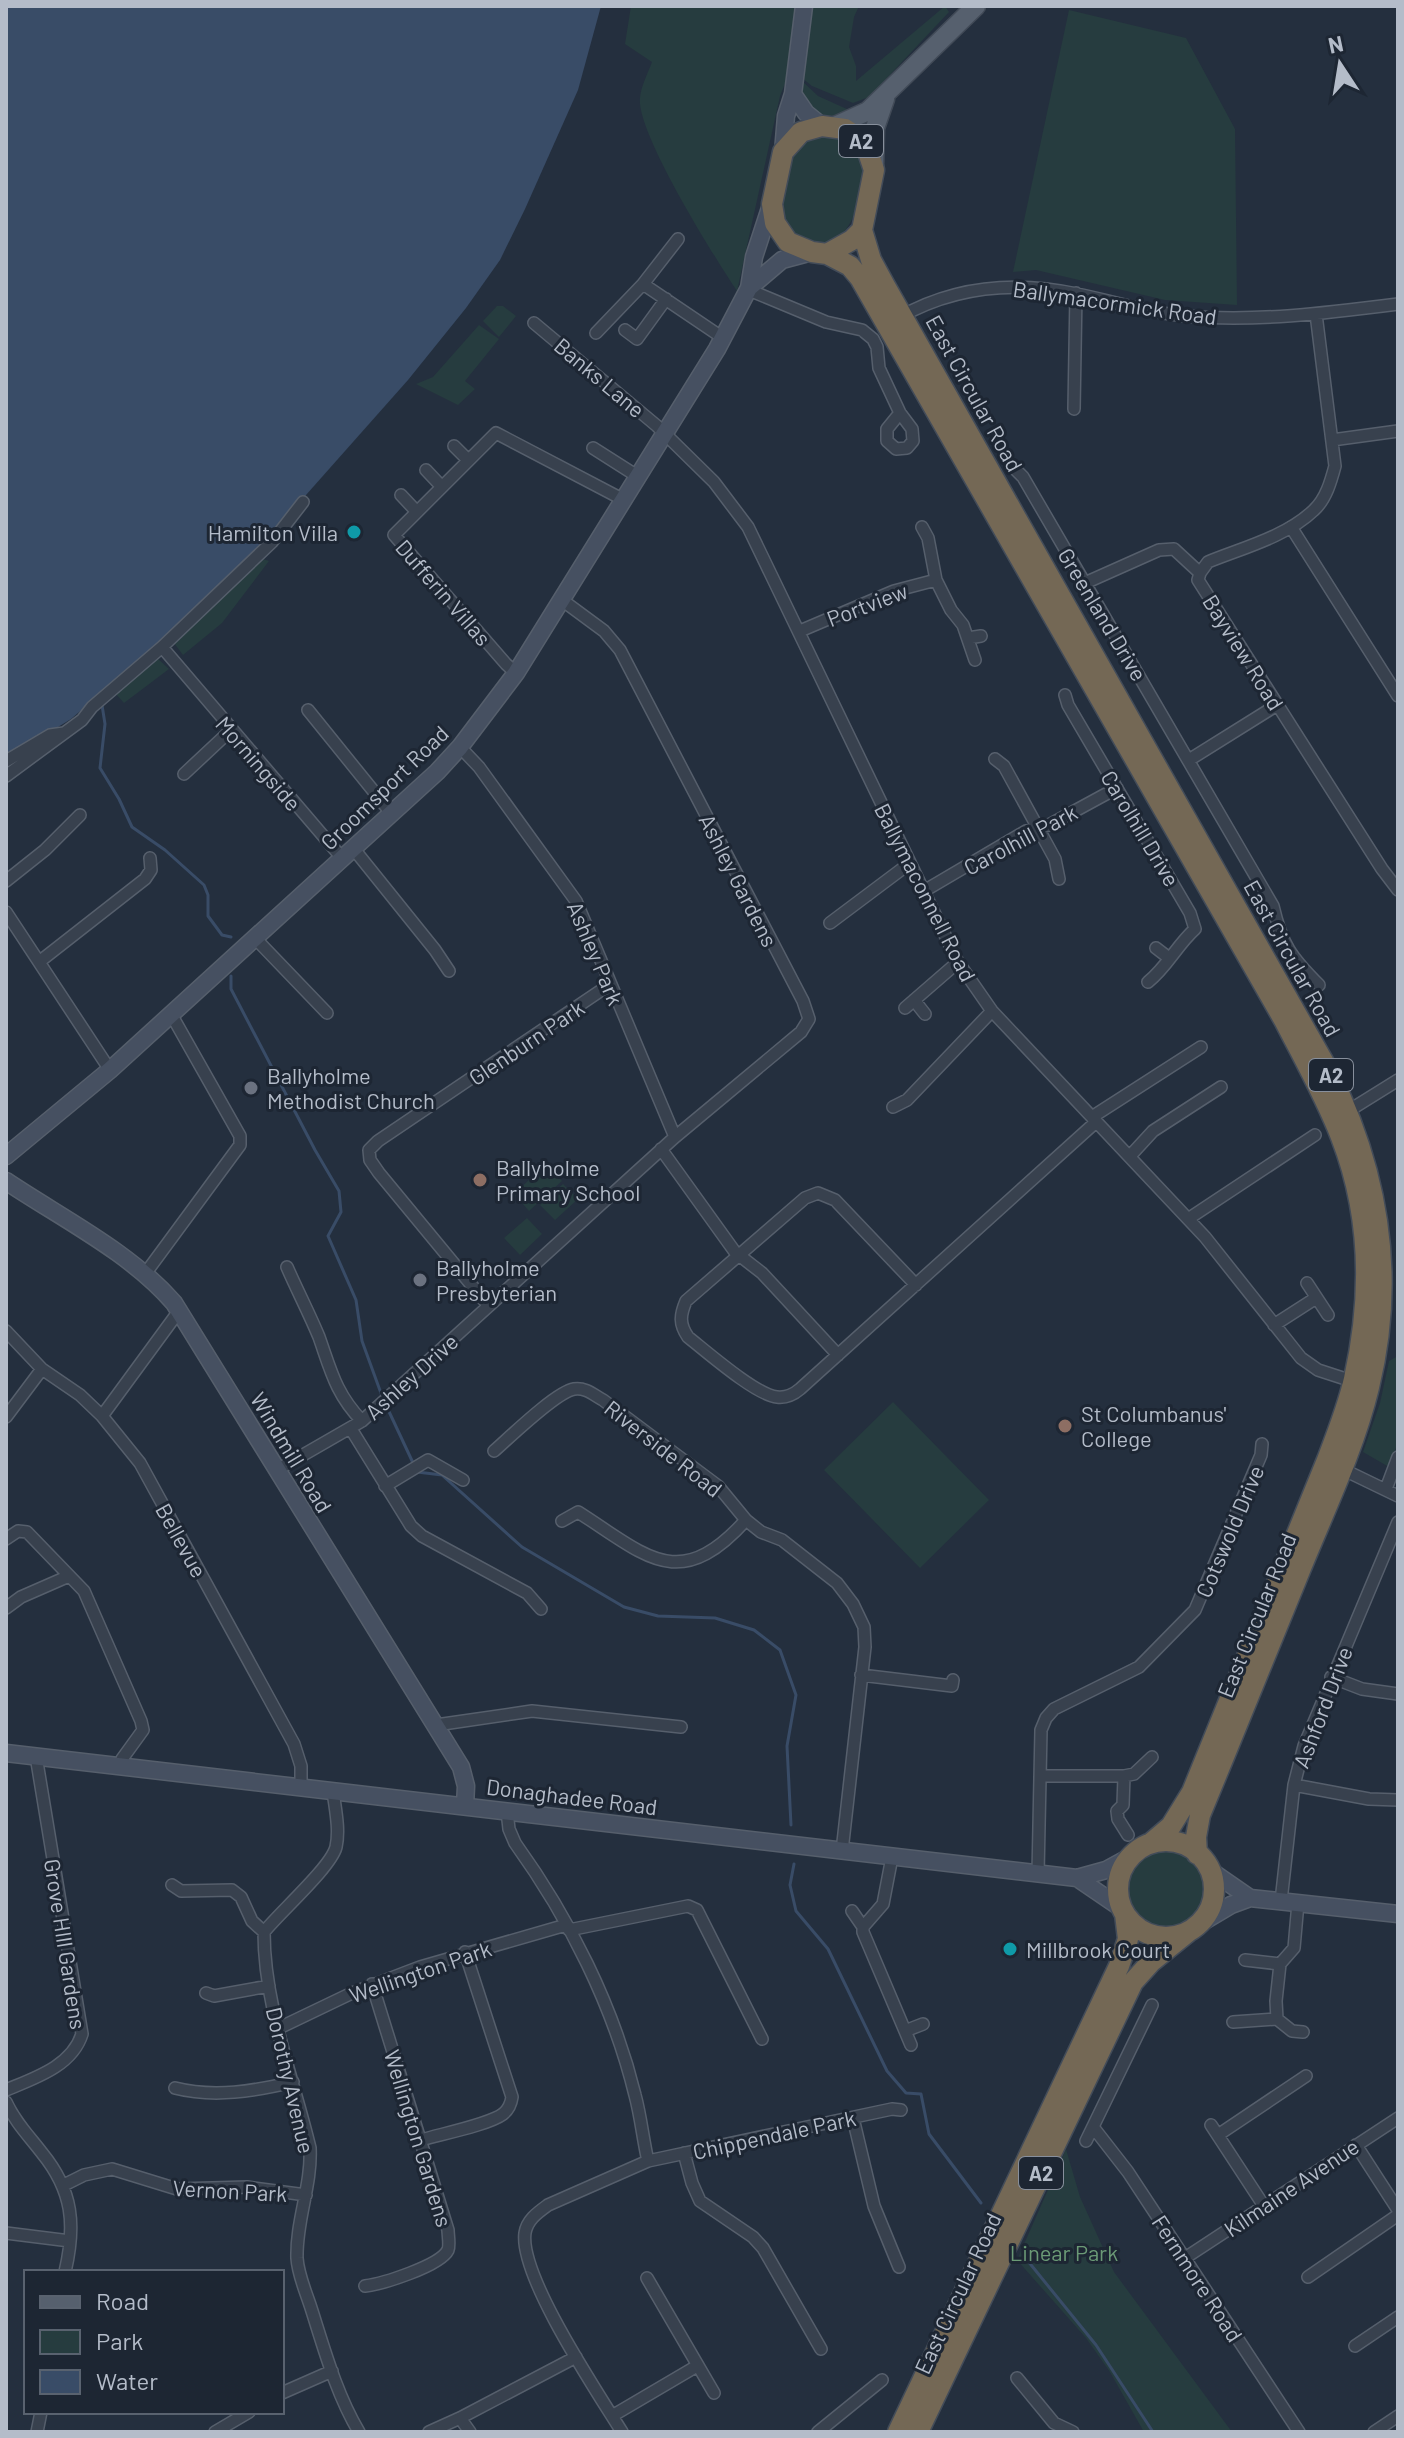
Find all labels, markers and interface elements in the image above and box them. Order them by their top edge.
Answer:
north arrow [1300,24,1380,104]
text: N [1326,29,1345,58]
road number: A2 [839,125,883,157]
street label: Ballymacormick Road [1012,275,1218,329]
street label: East Circular Road [921,310,1029,476]
street label: Banks Lane [550,332,650,422]
place label: Hamilton Villa [208,519,338,545]
marker: Hamilton Villa [345,523,363,541]
street label: Dufferin Villas [391,534,497,650]
street label: Greenland Drive [1053,543,1153,685]
street label: Portview [823,577,911,631]
street label: Bayview Road [1198,589,1290,715]
street label: Morningside [211,710,307,816]
street label: Groomsport Road [315,719,453,855]
street label: Carolhill Drive [1096,765,1186,891]
street label: Carolhill Park [959,798,1081,880]
street label: Ballymaconnell Road [870,799,982,985]
street label: Ashley Gardens [694,809,784,951]
street label: East Circular Road [1239,875,1347,1041]
street label: Ashley Park [563,897,629,1009]
street label: Glenburn Park [463,994,589,1090]
road number: A2 [1309,1059,1353,1091]
place label: Ballyholme Methodist Church [267,1062,435,1113]
marker: Ballyholme Methodist Church [242,1079,260,1097]
place label: Ballyholme Primary School [496,1154,640,1205]
marker: Ballyholme Primary School [471,1171,489,1189]
place label: Ballyholme Presbyterian [436,1254,557,1305]
marker: Ballyholme Presbyterian [411,1271,429,1289]
street label: Ashley Drive [359,1328,463,1424]
street label: Windmill Road [246,1387,338,1517]
street label: Riverside Road [600,1394,728,1502]
place label: St Columbanus' College [1081,1400,1226,1451]
marker: St Columbanus' College [1056,1417,1074,1435]
street label: Cotswold Drive [1189,1461,1269,1601]
street label: Bellevue [151,1498,213,1582]
street label: East Circular Road [1211,1529,1301,1701]
street label: Ashford Drive [1287,1643,1357,1771]
street label: Donaghadee Road [485,1773,659,1819]
street label: Grove HIll Gardens [40,1857,92,2031]
street label: Wellington Park [346,1935,494,2007]
place label: Millbrook Court [1026,1936,1170,1962]
marker: Millbrook Court [1001,1940,1019,1958]
street label: Dorothy Avenue [262,2004,320,2156]
street label: Wellington Gardens [380,2046,458,2230]
street label: Chippendale Park [690,2104,858,2164]
street label: Kilmaine Avenue [1219,2132,1363,2242]
road number: A2 [1019,2157,1063,2189]
street label: Vernon Park [172,2174,288,2206]
street label: East Circular Road [908,2208,1006,2378]
street label: Fernmore Road [1147,2210,1249,2346]
park label: Linear Park [1010,2239,1118,2265]
legend [24,2270,284,2414]
text: Road [96,2286,149,2315]
text: Park [96,2326,143,2355]
text: Water [96,2366,158,2395]

